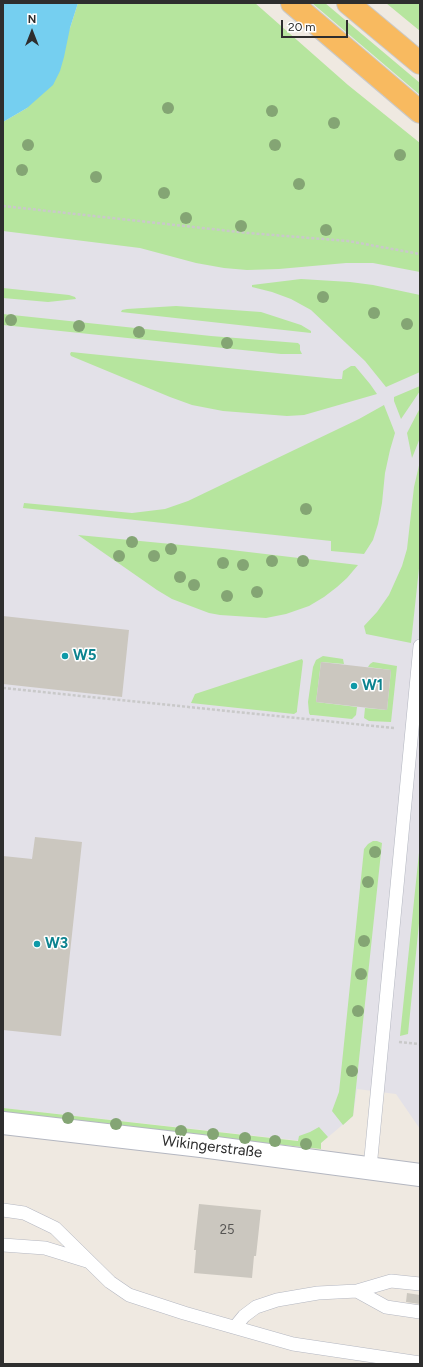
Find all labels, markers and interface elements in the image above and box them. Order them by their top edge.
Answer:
north arrow [12,12,52,52]
scale bar [283,12,350,38]
text: N [28,13,36,26]
text: 20 m [288,20,316,34]
place label: W5 [73,647,96,665]
marker: W5 [60,651,70,661]
place label: W1 [362,677,383,695]
marker: W1 [349,681,359,691]
place label: W3 [45,935,68,953]
marker: W3 [32,939,42,949]
street label: Wikingerstraße [161,1132,263,1162]
house number: 25 [220,1222,234,1238]

